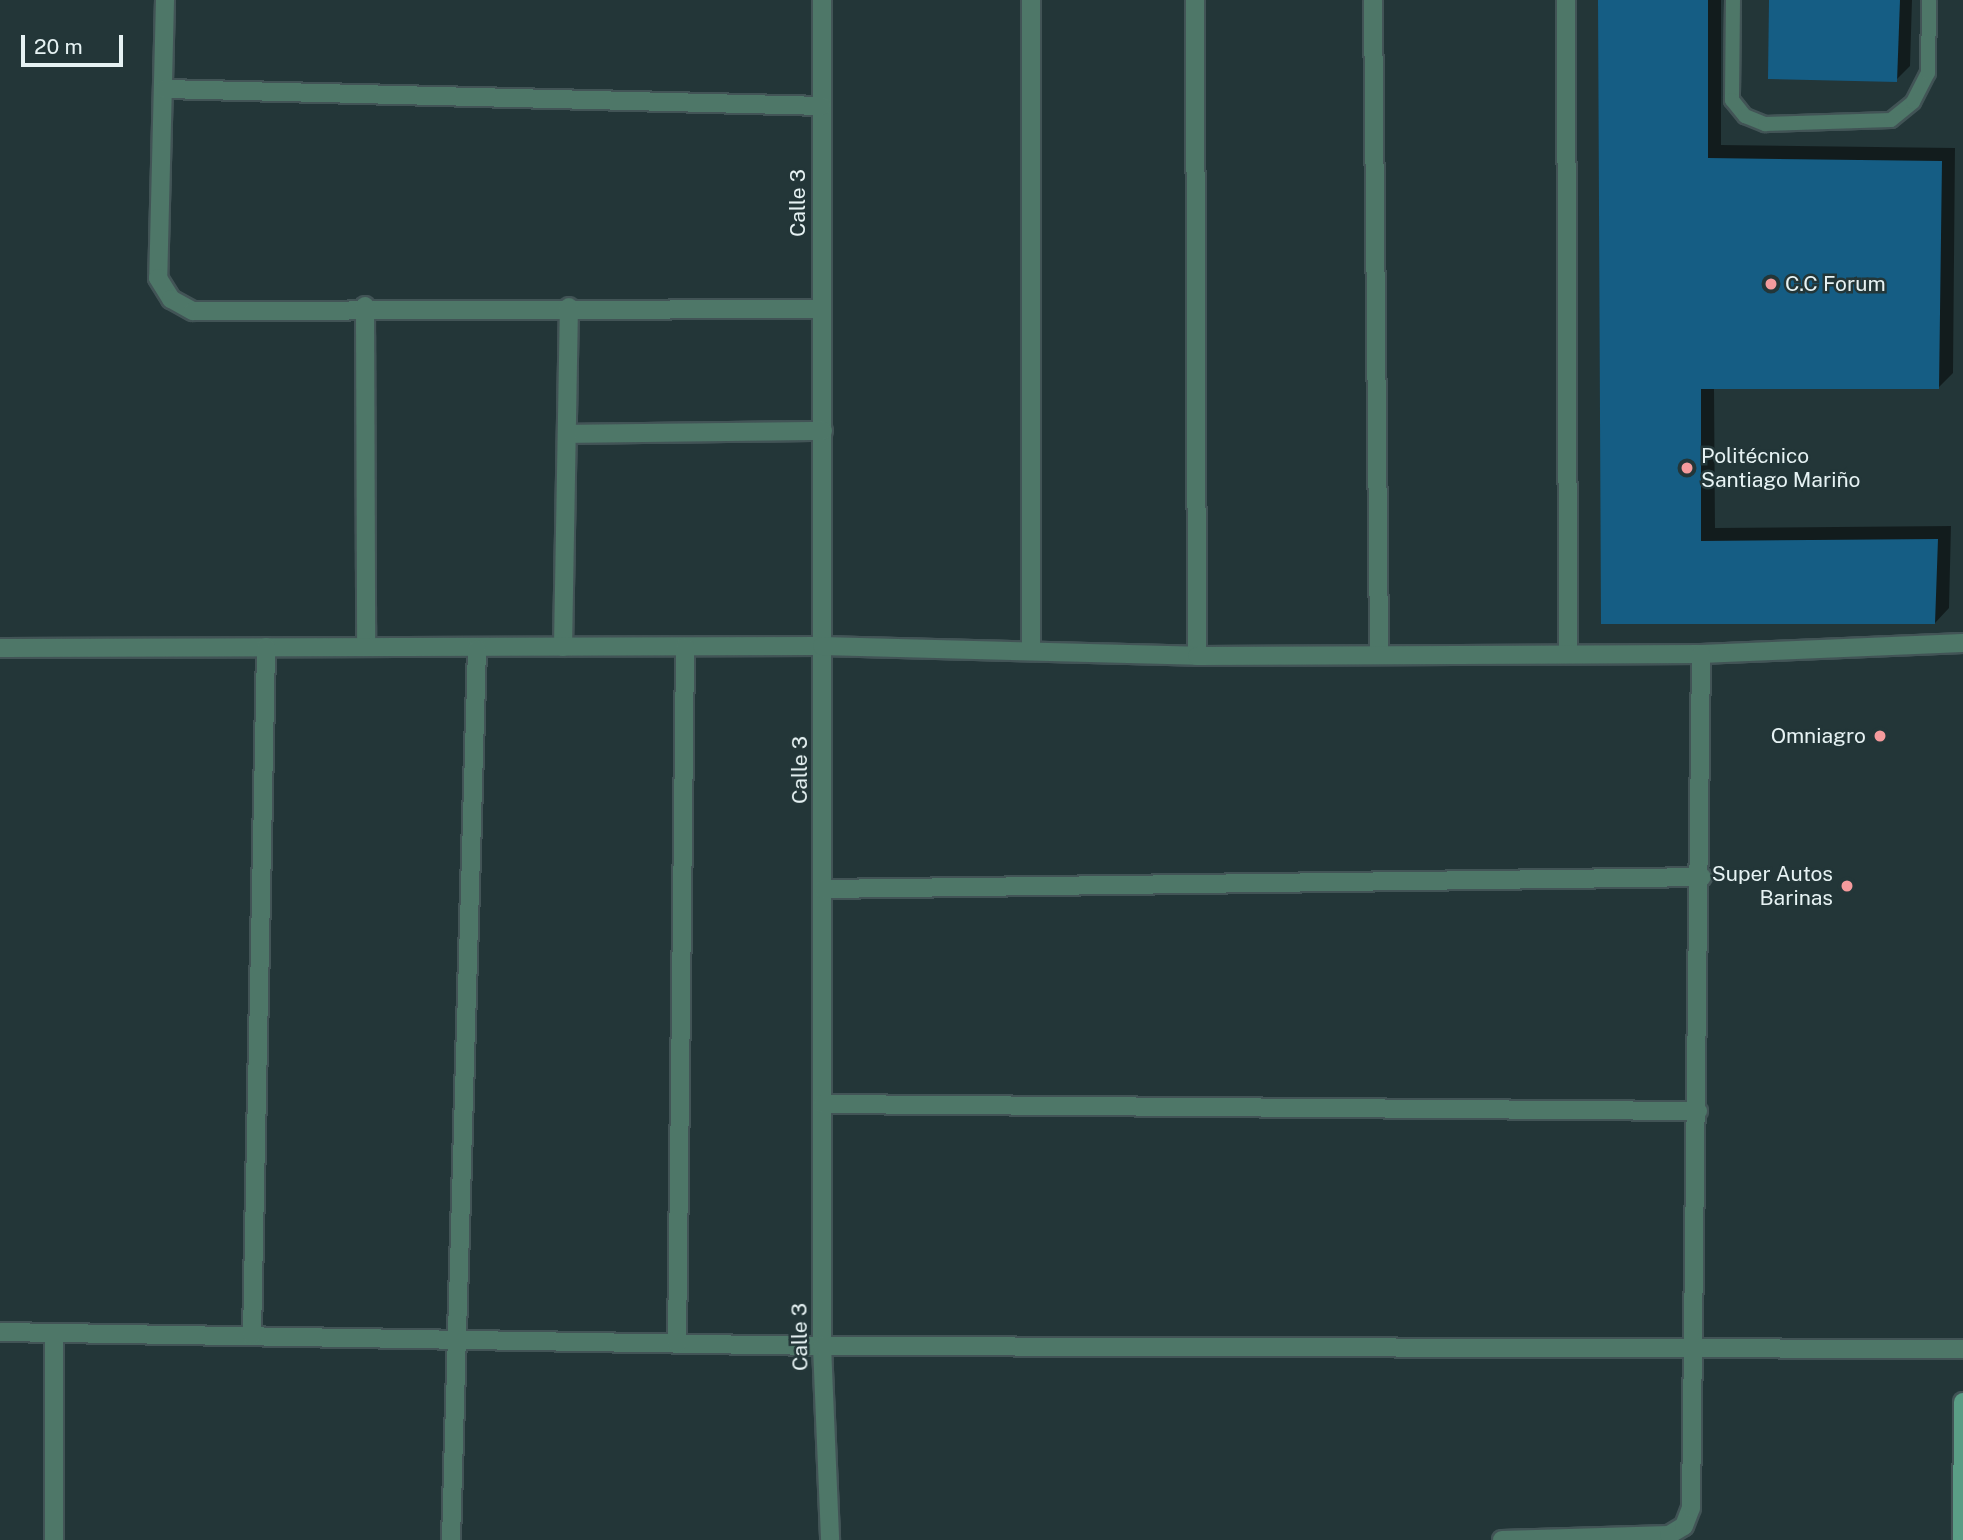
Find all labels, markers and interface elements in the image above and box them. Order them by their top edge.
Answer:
scale bar [24,21,126,65]
text: 20 m [34,34,83,59]
street label: Calle 3 [785,169,811,237]
place label: C.C Forum [1785,271,1886,297]
marker: C.C Forum [1763,276,1779,292]
place label: Politécnico Santiago Mariño [1701,443,1861,493]
marker: Politécnico Santiago Mariño [1679,460,1695,476]
place label: Omniagro [1771,723,1866,749]
marker: Omniagro [1872,728,1888,744]
street label: Calle 3 [787,736,813,804]
place label: Super Autos Barinas [1712,861,1833,911]
marker: Super Autos Barinas [1839,878,1855,894]
street label: Calle 3 [787,1303,813,1371]

